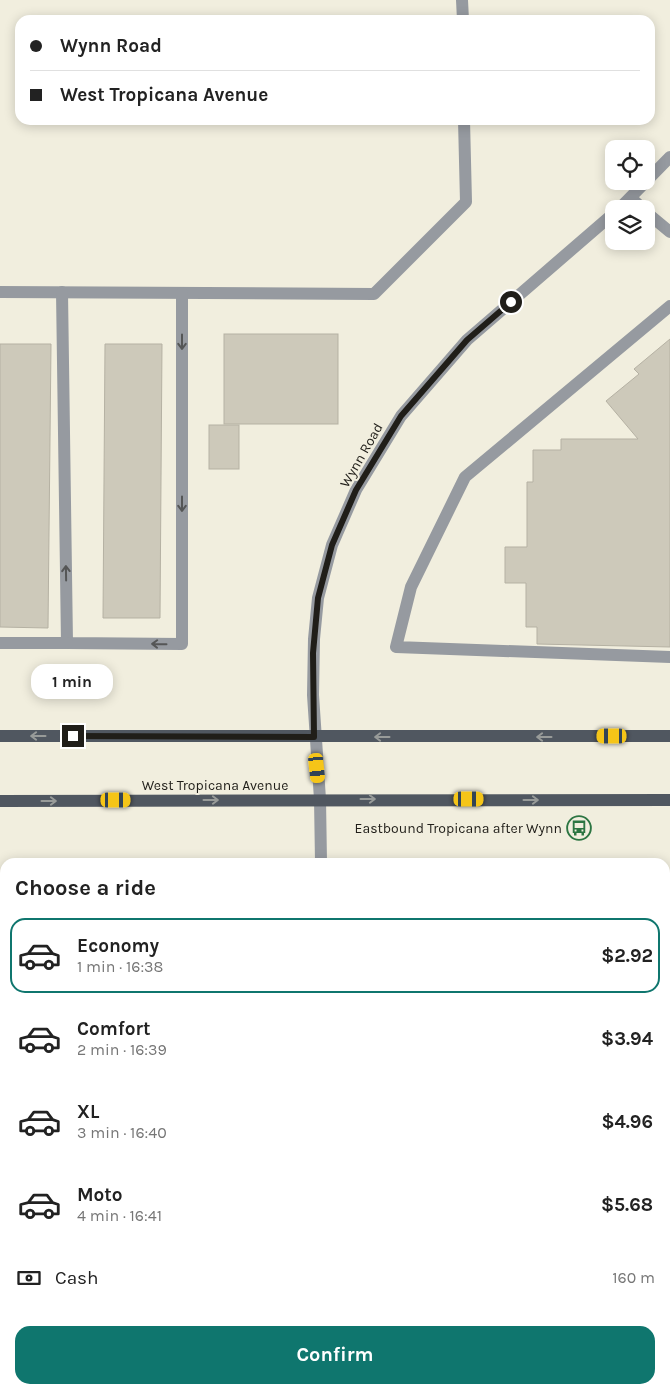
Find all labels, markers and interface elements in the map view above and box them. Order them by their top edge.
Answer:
text: Wynn Road [60,35,162,57]
text: West Tropicana Avenue [60,84,268,106]
map controls [605,140,655,250]
button: locate [605,140,655,190]
button: layers [605,200,655,250]
route start [500,291,522,313]
one-way arrow [177,334,187,350]
street label: Wynn Road [336,420,387,490]
one-way arrow [177,496,187,512]
one-way arrow [61,565,71,581]
one-way arrow [152,639,168,649]
callout: 1 min [32,664,114,698]
text: 1 min [52,672,92,691]
route end [62,725,84,747]
car [597,729,627,744]
one-way arrow [30,731,46,741]
one-way arrow [374,732,390,742]
one-way arrow [537,732,553,742]
car [307,752,326,784]
street label: West Tropicana Avenue [142,777,288,794]
car [454,792,484,807]
car [101,793,131,808]
one-way arrow [360,794,376,804]
one-way arrow [202,795,219,805]
one-way arrow [522,795,539,805]
one-way arrow [40,796,56,806]
bus stop icon: Eastbound Tropicana after Wynn [566,815,592,841]
place label: Eastbound Tropicana after Wynn [355,820,562,837]
text: Choose a ride [15,875,156,901]
icon: car [17,933,62,978]
text: Economy [77,935,159,957]
text: $2.92 [601,945,653,967]
text: 1 min · 16:38 [77,957,163,976]
icon: car [17,1016,62,1061]
text: Comfort [77,1018,151,1040]
text: $3.94 [601,1028,653,1050]
text: 2 min · 16:39 [77,1040,167,1059]
icon: car [17,1099,62,1144]
text: XL [77,1101,99,1123]
text: $4.96 [601,1111,653,1133]
text: 3 min · 16:40 [77,1123,167,1142]
icon: car [17,1182,62,1227]
text: Moto [77,1184,123,1206]
text: $5.68 [601,1194,653,1216]
text: 4 min · 16:41 [77,1206,162,1225]
icon: cash [15,1264,43,1292]
text: Cash [55,1267,99,1289]
text: 160 m [612,1268,655,1287]
button: Confirm [15,1326,655,1384]

